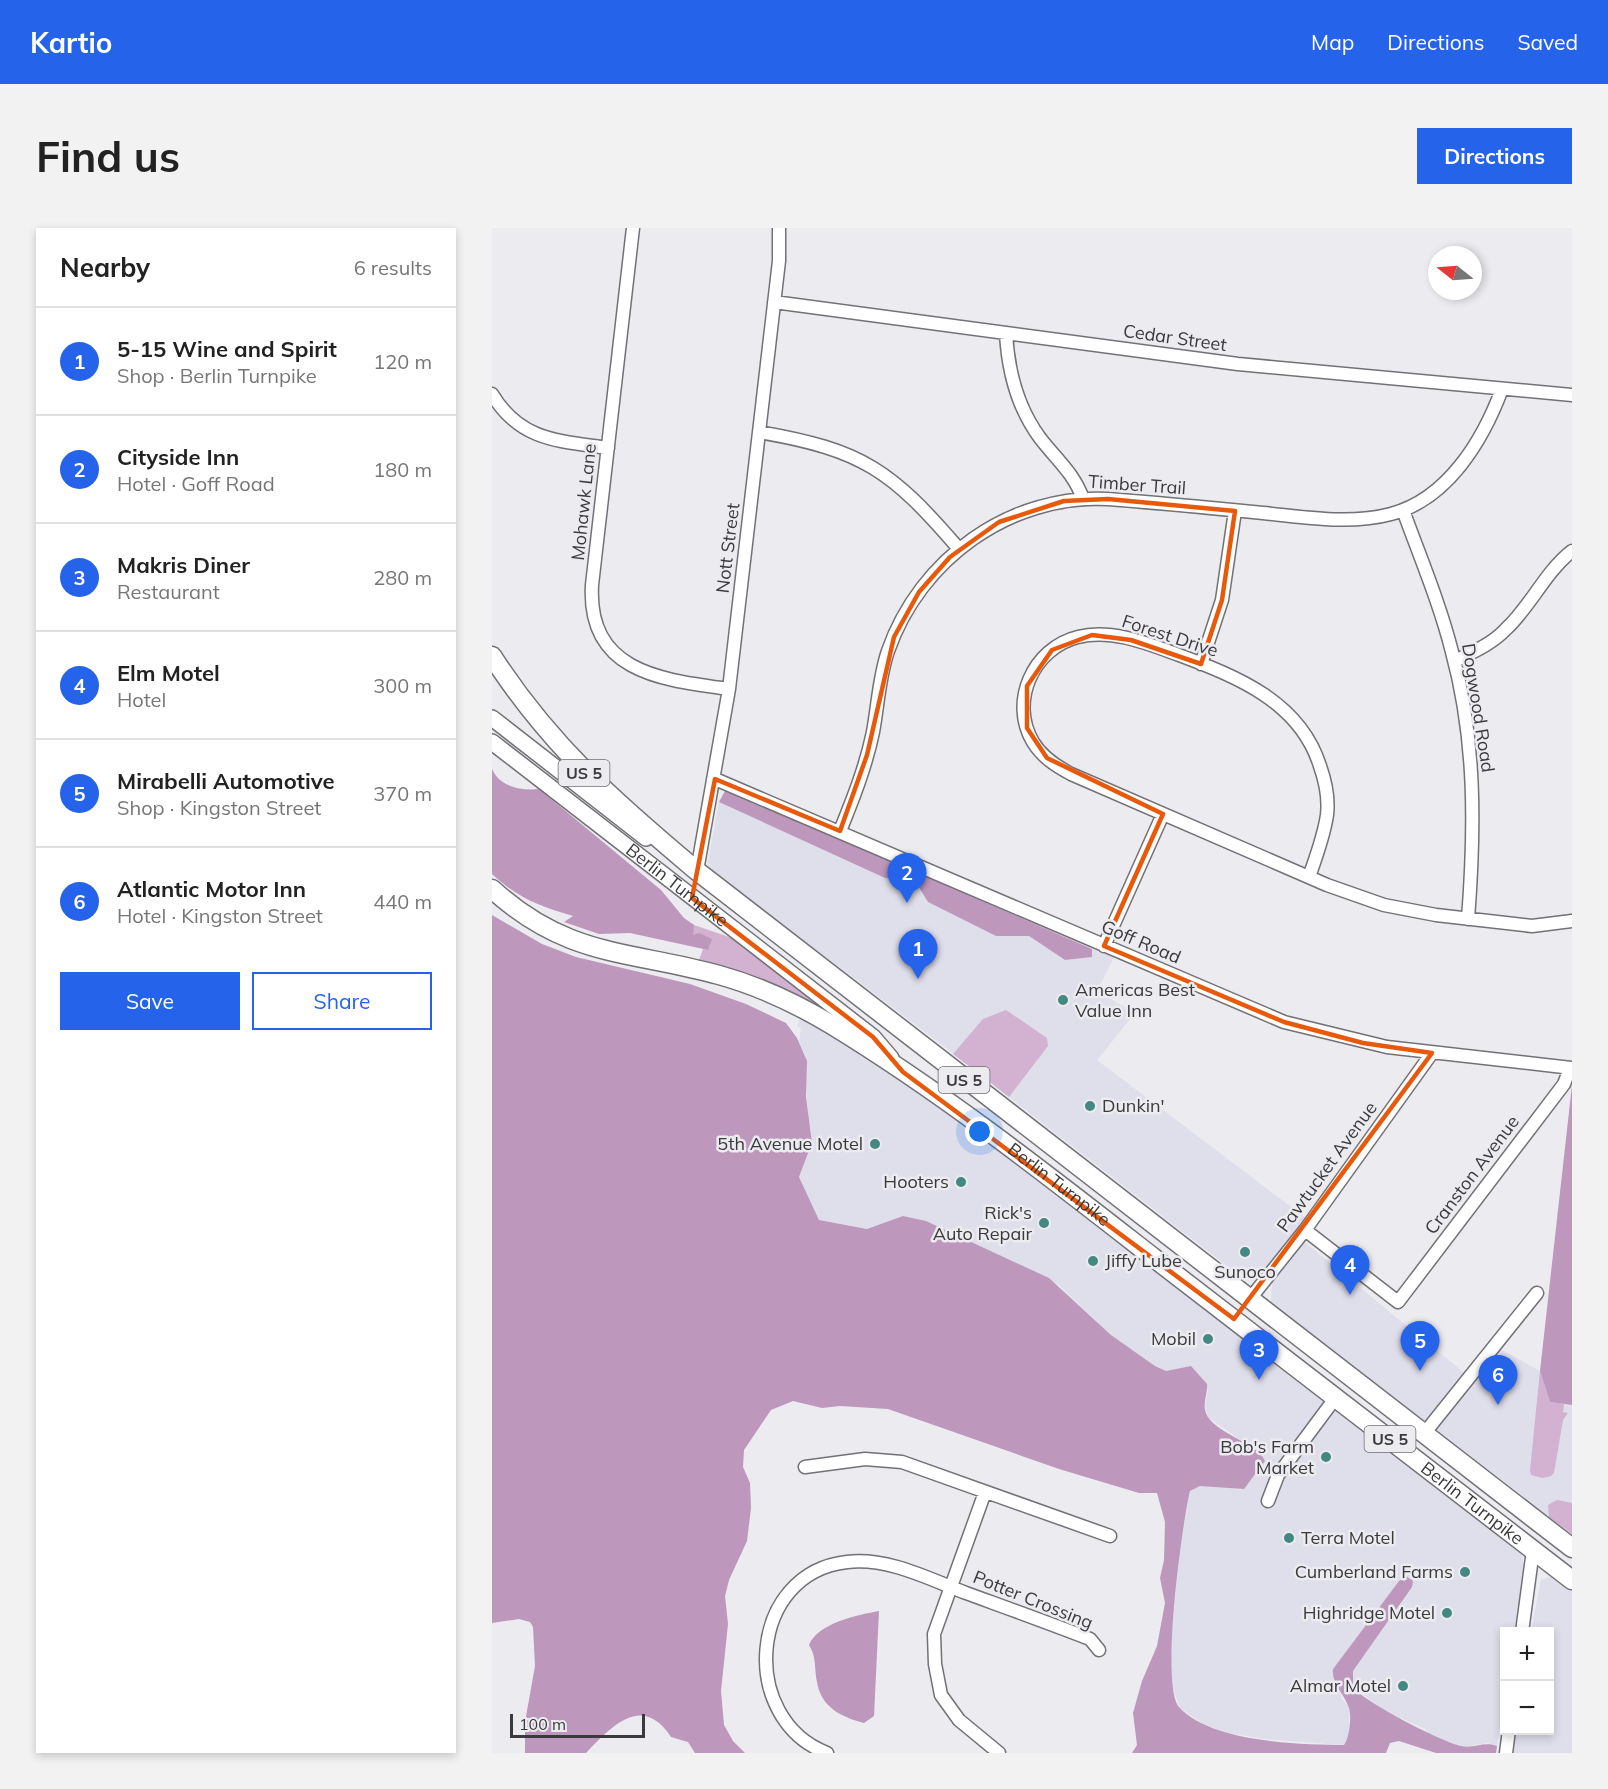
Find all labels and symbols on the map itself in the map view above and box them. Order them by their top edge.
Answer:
north arrow [1428,246,1482,300]
street label: Cedar Street [1122,319,1228,356]
street label: Mohawk Lane [566,442,601,562]
street label: Timber Trail [1087,470,1187,499]
street label: Nott Street [711,502,744,594]
street label: Forest Drive [1119,609,1221,662]
street label: Dogwood Road [1457,642,1500,774]
road number: US 5 [558,760,610,786]
street label: Berlin Turnpike [621,838,733,932]
pin: 2 [888,854,926,903]
street label: Goff Road [1098,915,1184,969]
pin: 1 [898,930,938,979]
place label: Americas Best Value Inn [1075,978,1195,1022]
marker: Americas Best Value Inn [1056,993,1070,1007]
road number: US 5 [938,1067,990,1093]
place label: Dunkin' [1102,1094,1164,1117]
street label: Pawtucket Avenue [1271,1097,1382,1237]
marker: Dunkin' [1083,1099,1097,1113]
street label: Cranston Avenue [1419,1111,1524,1239]
your location [965,1117,994,1146]
place label: 5th Avenue Motel [717,1132,863,1155]
marker: 5th Avenue Motel [868,1137,882,1151]
street label: Berlin Turnpike [1003,1137,1115,1231]
place label: Hooters [883,1170,949,1193]
marker: Hooters [954,1175,968,1189]
place label: Rick's Auto Repair [933,1201,1032,1245]
marker: Rick's Auto Repair [1037,1216,1051,1230]
marker: Sunoco [1238,1245,1252,1259]
pin: 4 [1330,1246,1370,1295]
place label: Jiffy Lube [1105,1249,1182,1272]
marker: Jiffy Lube [1086,1254,1100,1268]
place label: Sunoco [1214,1260,1276,1283]
pin: 5 [1400,1322,1440,1371]
place label: Mobil [1151,1327,1196,1350]
pin: 3 [1240,1330,1278,1380]
marker: Mobil [1201,1332,1215,1346]
pin: 6 [1478,1356,1518,1405]
road number: US 5 [1364,1426,1416,1452]
place label: Bob's Farm Market [1220,1435,1314,1479]
marker: Bob's Farm Market [1319,1450,1333,1464]
street label: Berlin Turnpike [1417,1456,1528,1550]
place label: Terra Motel [1301,1526,1395,1549]
marker: Terra Motel [1282,1531,1296,1545]
place label: Cumberland Farms [1295,1560,1453,1583]
street label: Potter Crossing [970,1565,1097,1634]
marker: Cumberland Farms [1458,1565,1472,1579]
place label: Highridge Motel [1303,1601,1435,1624]
marker: Highridge Motel [1440,1606,1454,1620]
place label: Almar Motel [1290,1674,1391,1697]
marker: Almar Motel [1396,1679,1410,1693]
scale bar [510,1711,645,1738]

